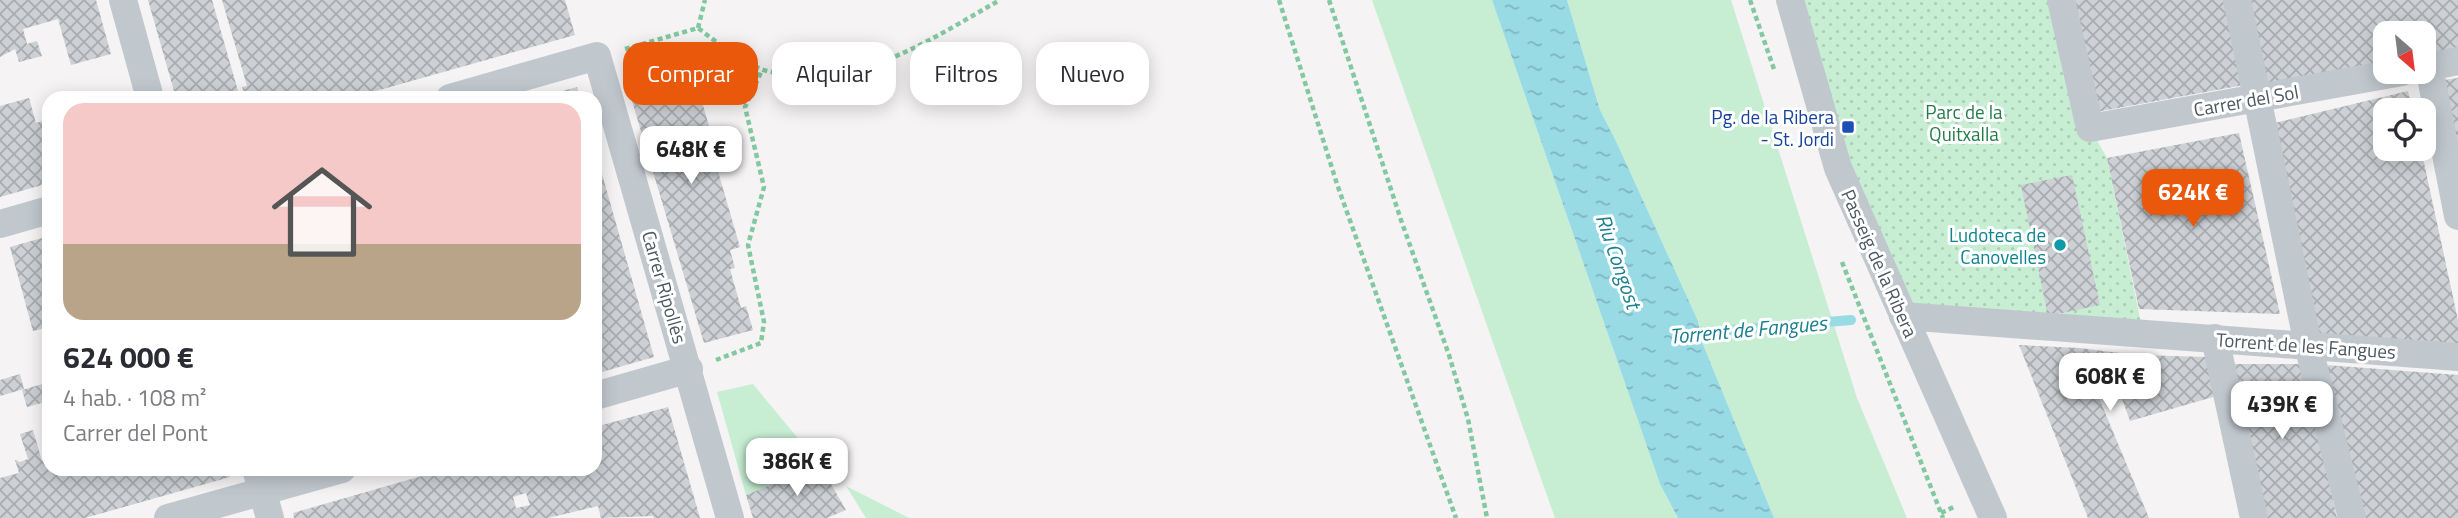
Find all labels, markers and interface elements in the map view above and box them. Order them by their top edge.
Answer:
north arrow [2373,21,2436,84]
map controls [2373,21,2436,161]
chip: Comprar [623,42,758,105]
chip: Alquilar [772,42,896,105]
chip: Filtros [910,42,1022,105]
chip: Nuevo [1036,42,1149,105]
street label: Carrer del Sol [2191,77,2301,123]
park label: Parc de la Quitxalla [1925,97,2003,148]
button: locate [2373,98,2436,161]
place label: Pg. de la Ribera - St. Jordi [1711,102,1834,153]
marker: Pg. de la Ribera - St. Jordi [1840,119,1856,135]
pin: 648K € [634,127,748,186]
text: 648K € [656,131,726,166]
icon: home [259,149,385,275]
pin: 624K € [2136,170,2250,229]
text: 624K € [2158,174,2228,209]
street label: Passeig de la Ribera [1834,184,1926,342]
water label: Riu Congost [1588,209,1651,315]
place label: Ludoteca de Canovelles [1949,220,2046,271]
street label: Carrer Ripollès [635,227,695,347]
marker: Ludoteca de Canovelles [2052,237,2068,253]
water label: Torrent de Fangues [1668,306,1830,352]
street label: Torrent de les Fangues [2215,324,2397,366]
text: 624 000 € [63,334,194,380]
pin: 608K € [2053,354,2167,413]
text: 608K € [2075,358,2145,393]
text: 4 hab. · 108 m² [63,380,206,415]
pin: 439K € [2225,382,2339,441]
text: 439K € [2247,386,2317,421]
text: Carrer del Pont [63,415,208,450]
pin: 386K € [740,438,854,498]
text: 386K € [762,443,832,478]

